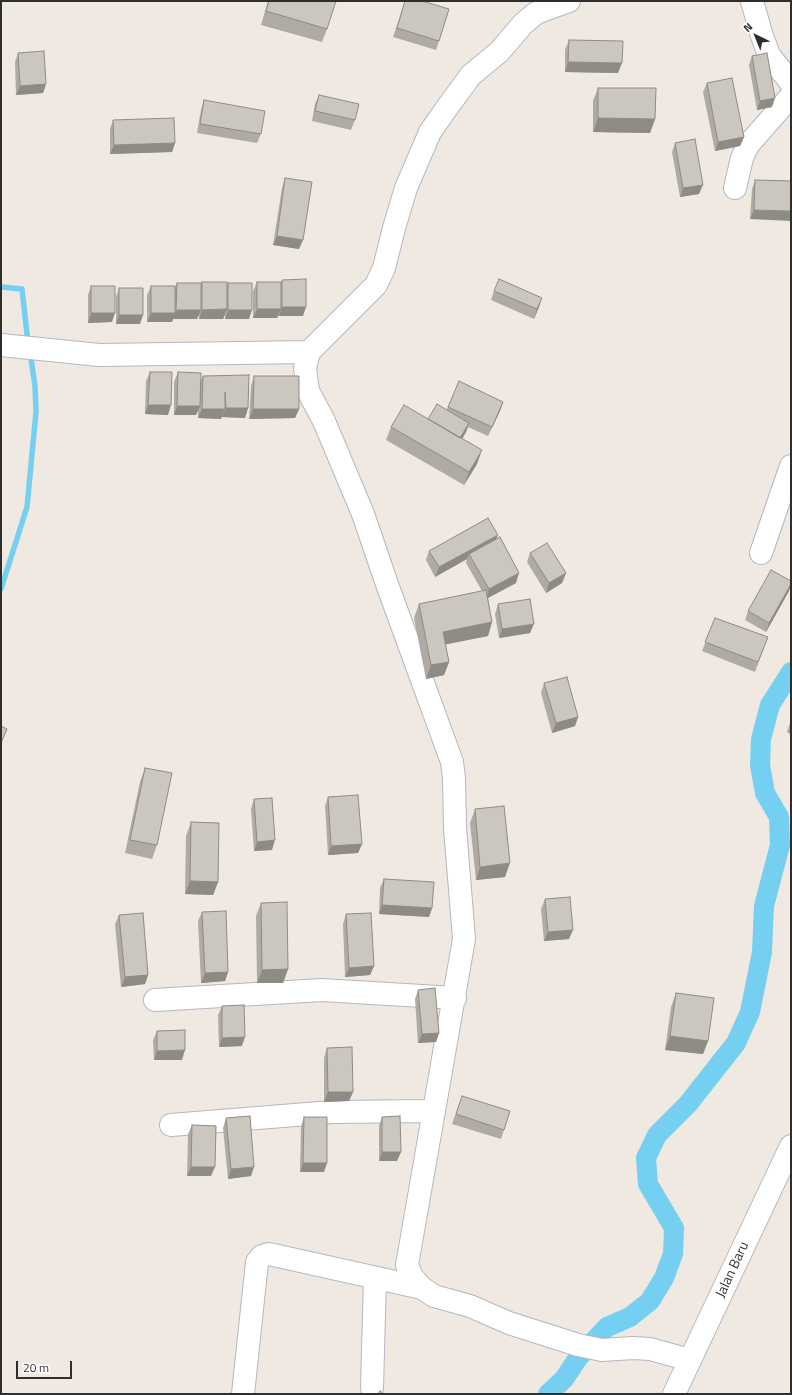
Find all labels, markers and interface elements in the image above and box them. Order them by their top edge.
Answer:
north arrow [736,16,776,56]
text: N [740,19,756,36]
street label: Jalan Baru [713,1239,753,1301]
scale bar [18,1353,74,1379]
text: 20 m [23,1358,49,1377]

